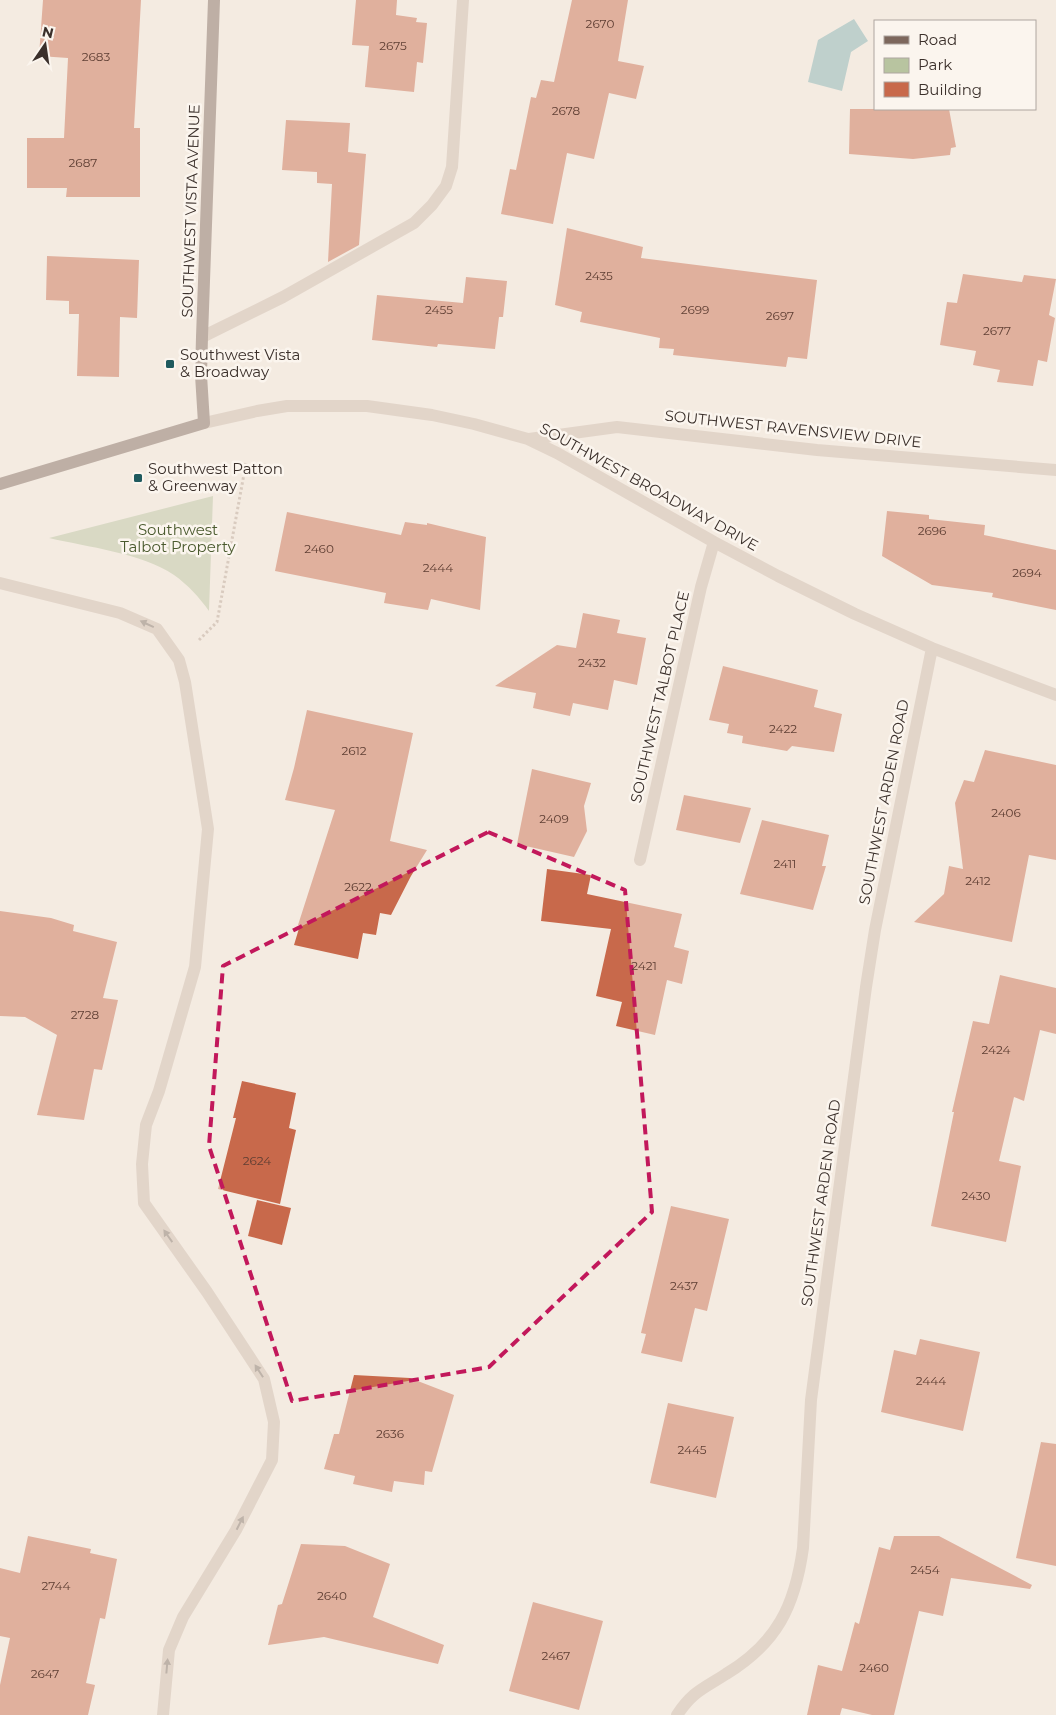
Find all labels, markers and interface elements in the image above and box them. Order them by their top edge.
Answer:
house number: 2670 [586,16,614,31]
north arrow [20,20,70,70]
legend [874,20,1036,110]
text: N [40,22,55,42]
text: Road [918,30,957,49]
house number: 2675 [379,38,407,53]
house number: 2683 [82,49,110,64]
text: Park [918,55,952,74]
text: Building [918,80,982,99]
house number: 2678 [552,103,581,118]
street label: SOUTHWEST VISTA AVENUE [177,104,204,318]
house number: 2687 [69,155,97,170]
house number: 2435 [585,268,613,283]
house number: 2455 [425,302,453,317]
house number: 2699 [681,302,709,317]
house number: 2697 [766,308,794,323]
house number: 2677 [983,323,1011,338]
place label: Southwest Vista & Broadway [180,345,300,381]
marker: Southwest Vista & Broadway [164,358,176,370]
street label: SOUTHWEST RAVENSVIEW DRIVE [664,406,922,451]
street label: SOUTHWEST BROADWAY DRIVE [537,418,762,555]
place label: Southwest Patton & Greenway [148,459,283,495]
marker: Southwest Patton & Greenway [132,472,144,484]
park label: Southwest Talbot Property [120,520,237,556]
house number: 2696 [918,523,946,538]
house number: 2460 [304,541,334,556]
house number: 2444 [423,560,453,575]
house number: 2694 [1012,565,1042,580]
street label: SOUTHWEST TALBOT PLACE [626,589,693,805]
one-way arrow [140,620,154,628]
house number: 2432 [578,655,606,670]
street label: SOUTHWEST ARDEN ROAD [854,698,913,906]
house number: 2422 [769,721,797,736]
house number: 2612 [341,743,367,758]
house number: 2406 [991,805,1021,820]
house number: 2409 [539,811,569,826]
house number: 2411 [774,856,796,871]
house number: 2412 [965,873,991,888]
house number: 2622 [344,879,372,894]
house number: 2421 [631,958,657,973]
house number: 2728 [71,1007,100,1022]
house number: 2424 [982,1042,1011,1057]
street label: SOUTHWEST ARDEN ROAD [797,1098,844,1308]
house number: 2624 [243,1153,271,1168]
house number: 2430 [961,1188,991,1203]
one-way arrow [163,1229,173,1243]
house number: 2437 [670,1278,698,1293]
one-way arrow [254,1364,263,1378]
house number: 2444 [916,1373,946,1388]
house number: 2636 [376,1426,404,1441]
house number: 2445 [677,1442,707,1457]
one-way arrow [236,1516,244,1530]
house number: 2454 [910,1562,940,1577]
house number: 2744 [42,1578,71,1593]
house number: 2640 [317,1588,347,1603]
house number: 2467 [542,1648,570,1663]
one-way arrow [163,1658,171,1674]
house number: 2460 [859,1660,889,1675]
house number: 2647 [31,1666,59,1681]

